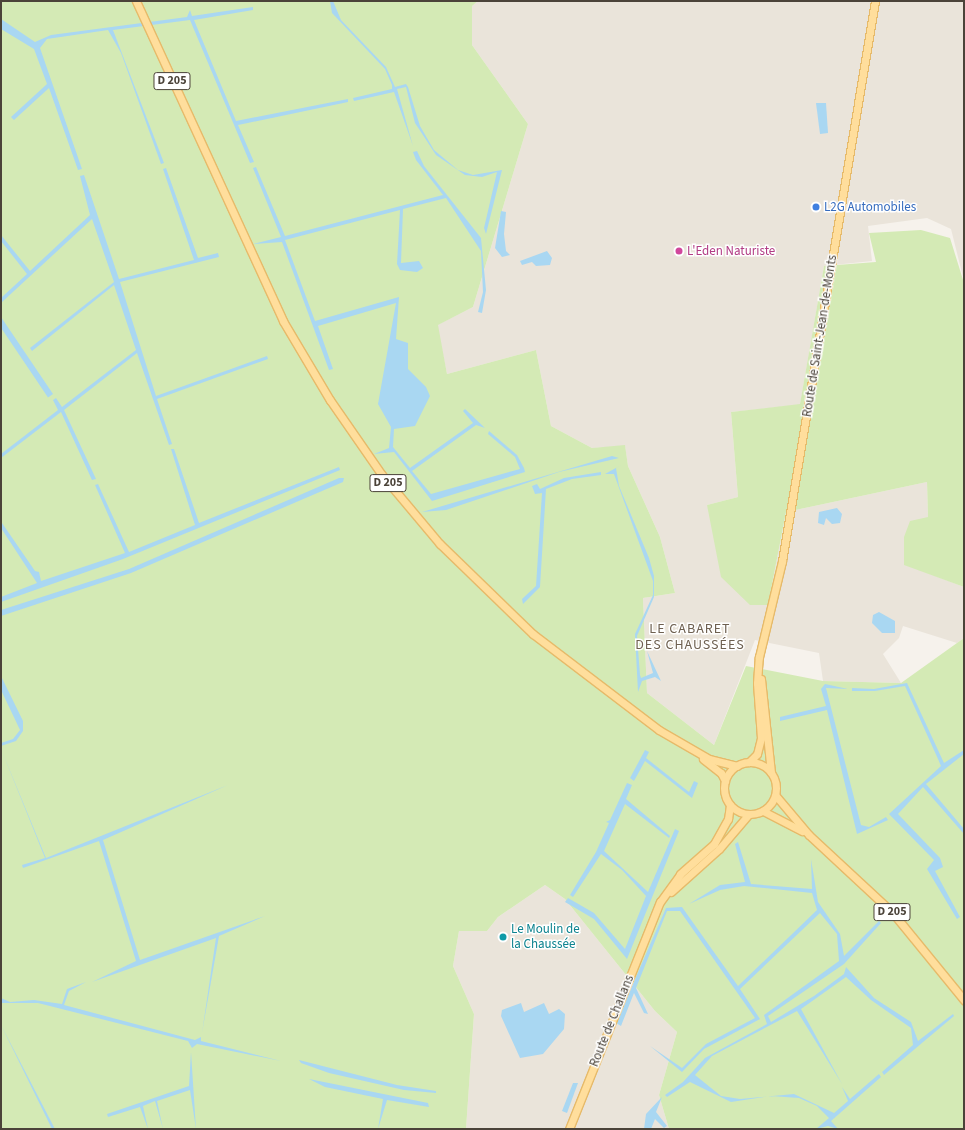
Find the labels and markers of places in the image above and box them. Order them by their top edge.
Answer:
place label: L2G Automobiles [824,199,916,215]
marker: L2G Automobiles [811,202,821,212]
place label: L'Eden Naturiste [687,243,775,259]
marker: L'Eden Naturiste [674,246,684,256]
place label: Le Moulin de la Chaussée [511,922,580,953]
marker: Le Moulin de la Chaussée [498,932,508,942]

